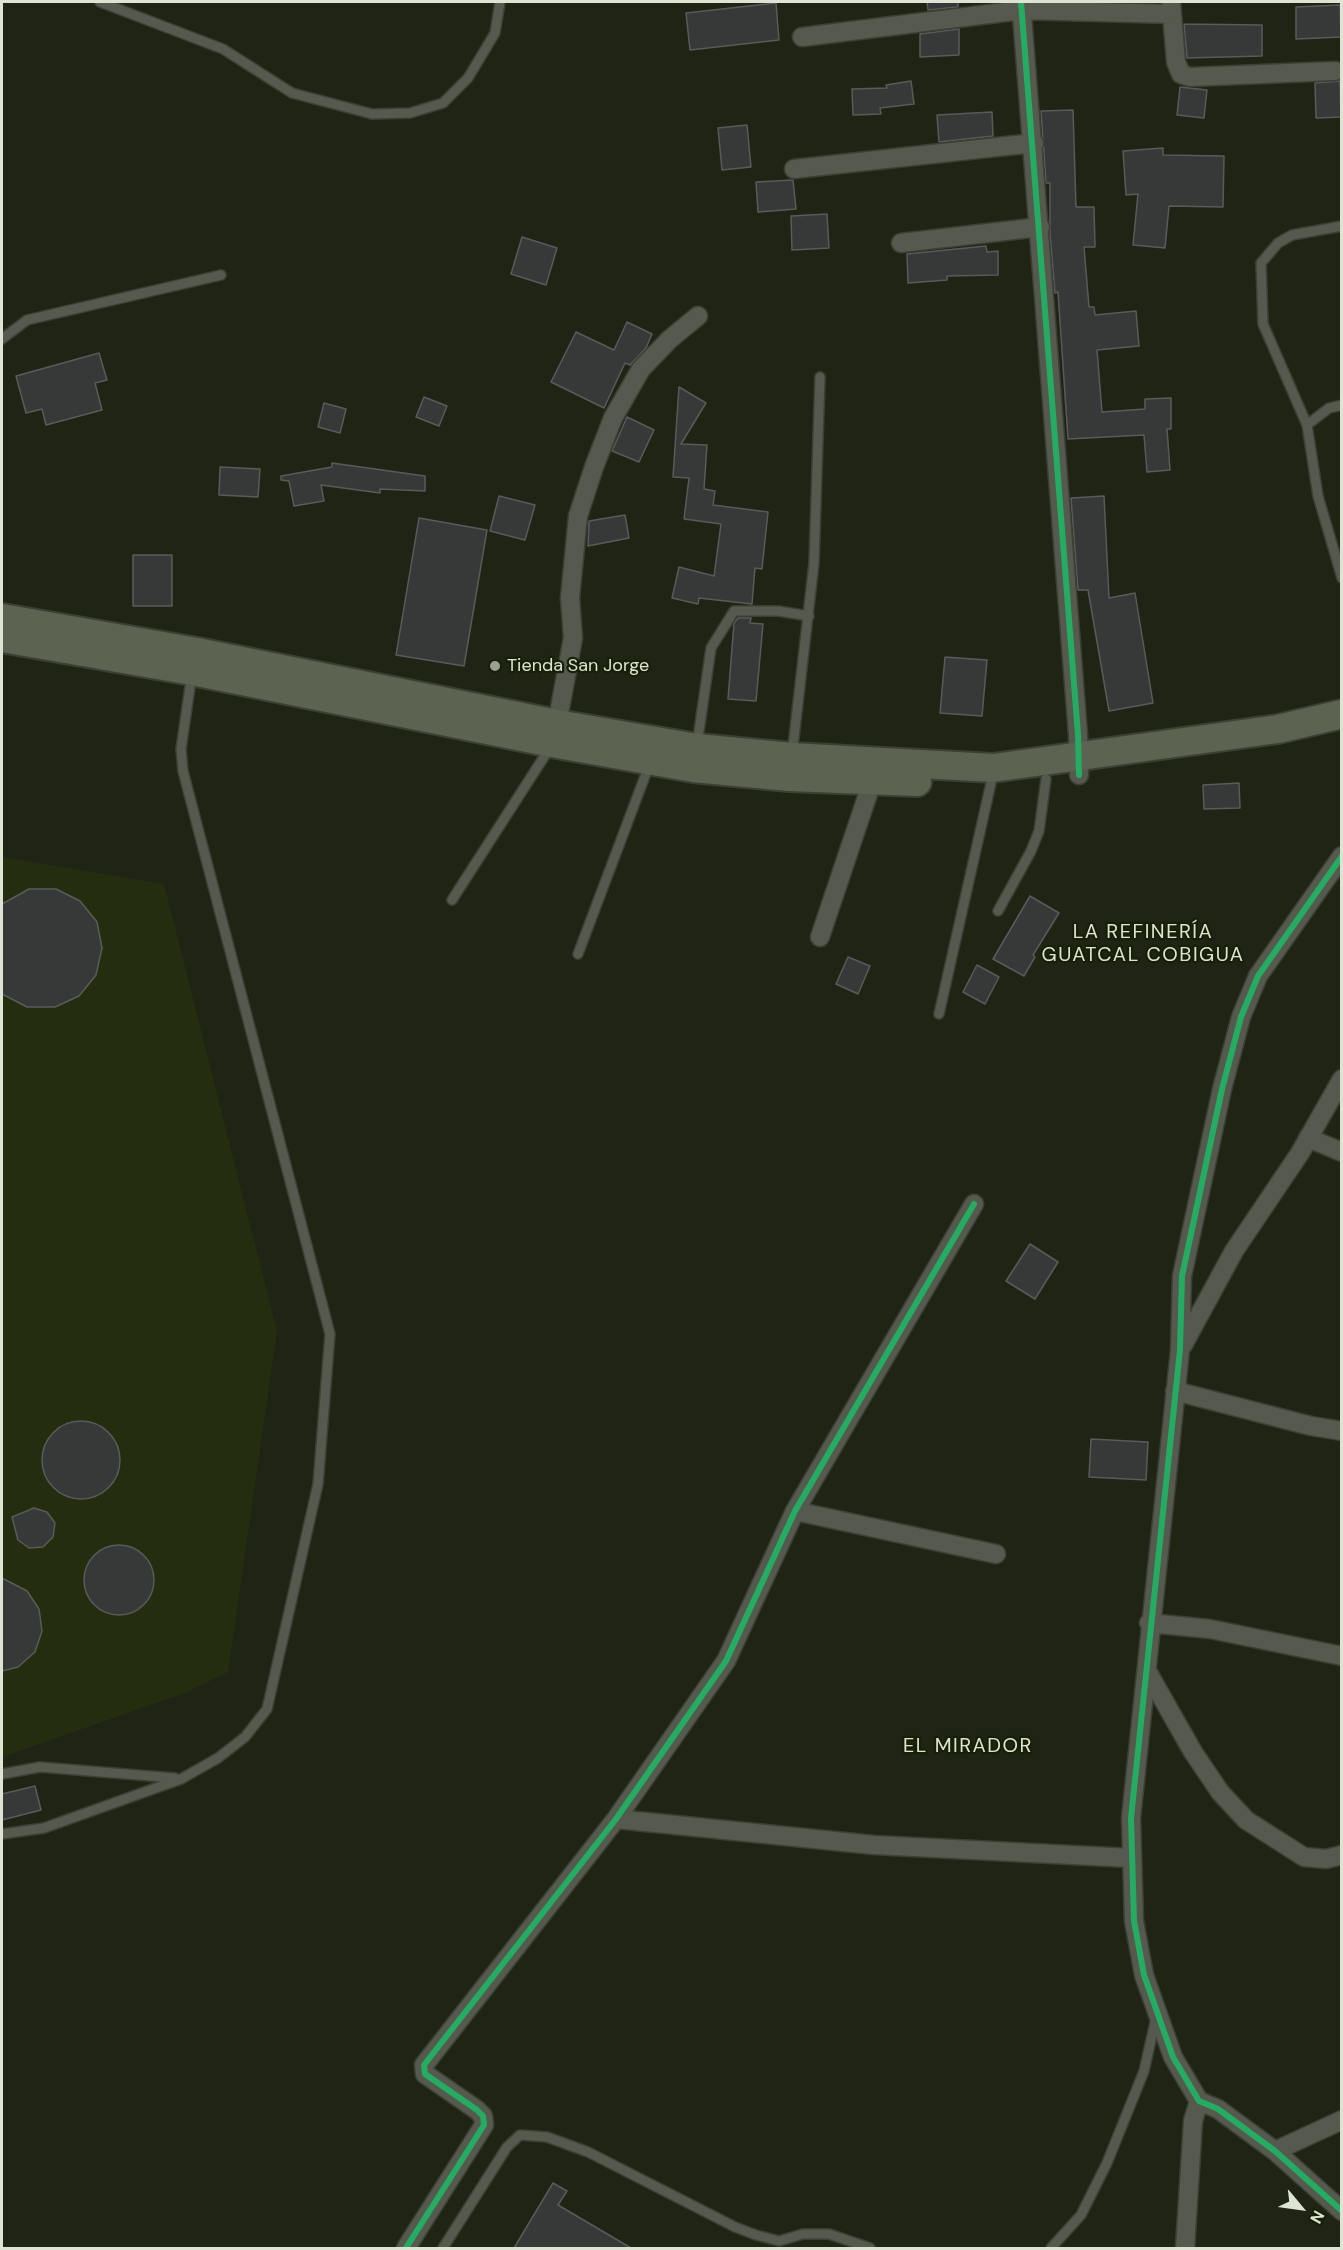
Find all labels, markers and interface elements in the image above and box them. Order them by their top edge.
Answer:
place label: Tienda San Jorge [507,655,649,677]
marker: Tienda San Jorge [488,659,502,673]
district label: LA REFINERÍA GUATCAL COBIGUA [1042,921,1244,968]
district label: EL MIRADOR [903,1735,1033,1759]
north arrow [1271,2178,1331,2238]
text: N [1305,2207,1329,2227]

